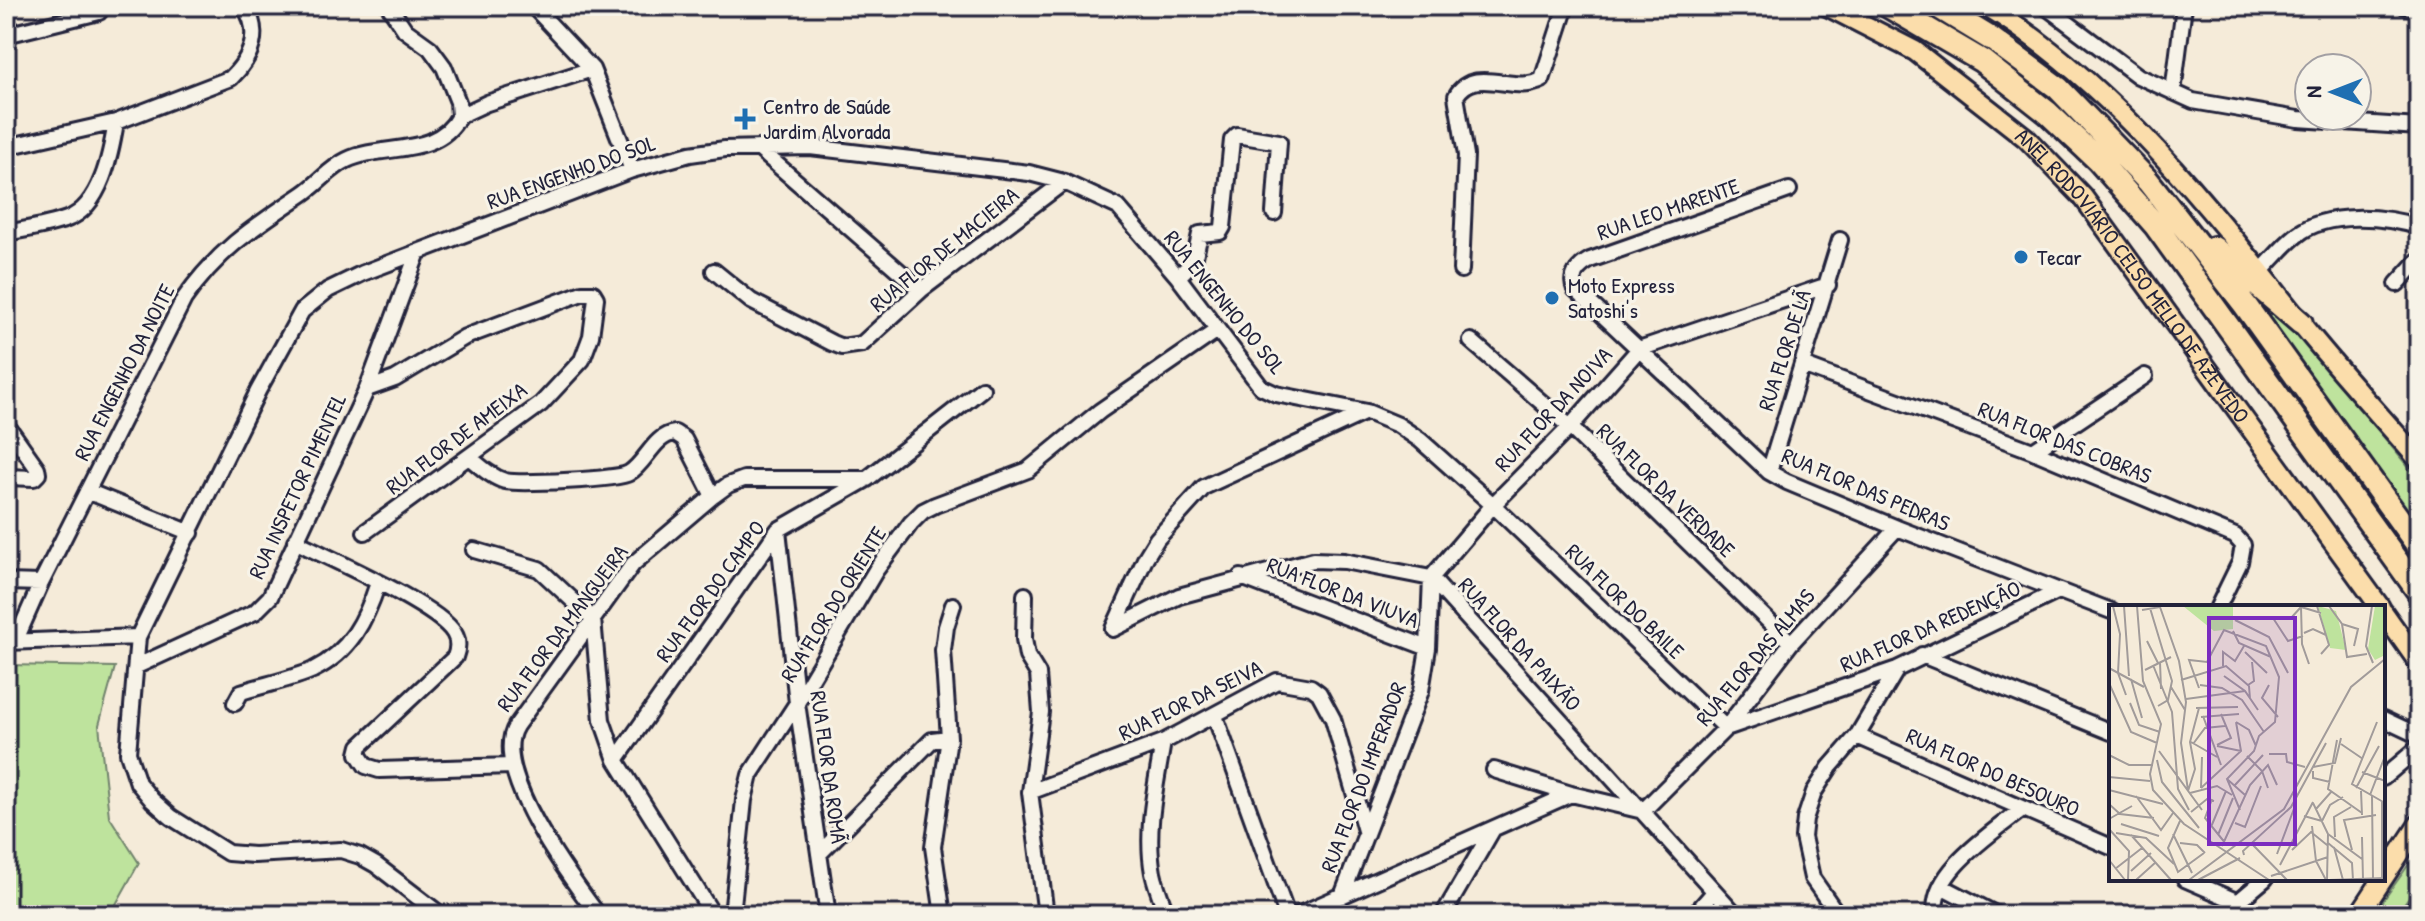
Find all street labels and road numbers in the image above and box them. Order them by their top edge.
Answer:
street label: ANEL RODOVIÁRIO CELSO MELLO DE AZEVEDO [2009,121,2257,429]
street label: RUA ENGENHO DO SOL [483,128,659,216]
street label: RUA LEO MARENTE [1593,171,1743,247]
street label: RUA FLOR DE MACIEIRA [863,179,1025,318]
street label: RUA ENGENHO DO SOL [1158,224,1292,380]
street label: RUA ENGENHO DA NOITE [67,278,182,465]
street label: RUA FLOR DE LÃ [1750,285,1818,414]
street label: RUA FLOR DA NOIVA [1487,340,1619,478]
street label: RUA FLOR DE AMEIXA [379,375,533,501]
street label: RUA INSPETOR PIMENTEL [241,388,353,584]
street label: RUA FLOR DAS COBRAS [1974,394,2156,490]
street label: RUA FLOR DA VERDADE [1590,416,1742,564]
street label: RUA FLOR DAS PEDRAS [1778,440,1954,538]
street label: RUA FLOR DO CAMPO [648,514,772,668]
street label: RUA FLOR DO ORIENTE [773,520,893,688]
street label: RUA FLOR DO BAILE [1559,537,1691,666]
street label: RUA FLOR DA MANGUEIRA [489,538,635,718]
street label: RUA FLOR DA VIUVA [1263,549,1424,635]
street label: RUA FLOR DA PAIXÃO [1452,571,1588,717]
street label: RUA FLOR DA REDENÇÃO [1835,573,2025,679]
street label: RUA FLOR DAS ALMAS [1689,582,1821,732]
street label: RUA FLOR DA SEIVA [1113,652,1267,748]
street label: RUA FLOR DO IMPERADOR [1313,678,1413,876]
street label: RUA FLOR DA ROMÃ [803,689,855,846]
street label: RUA FLOR DO BESOURO [1902,720,2084,824]

